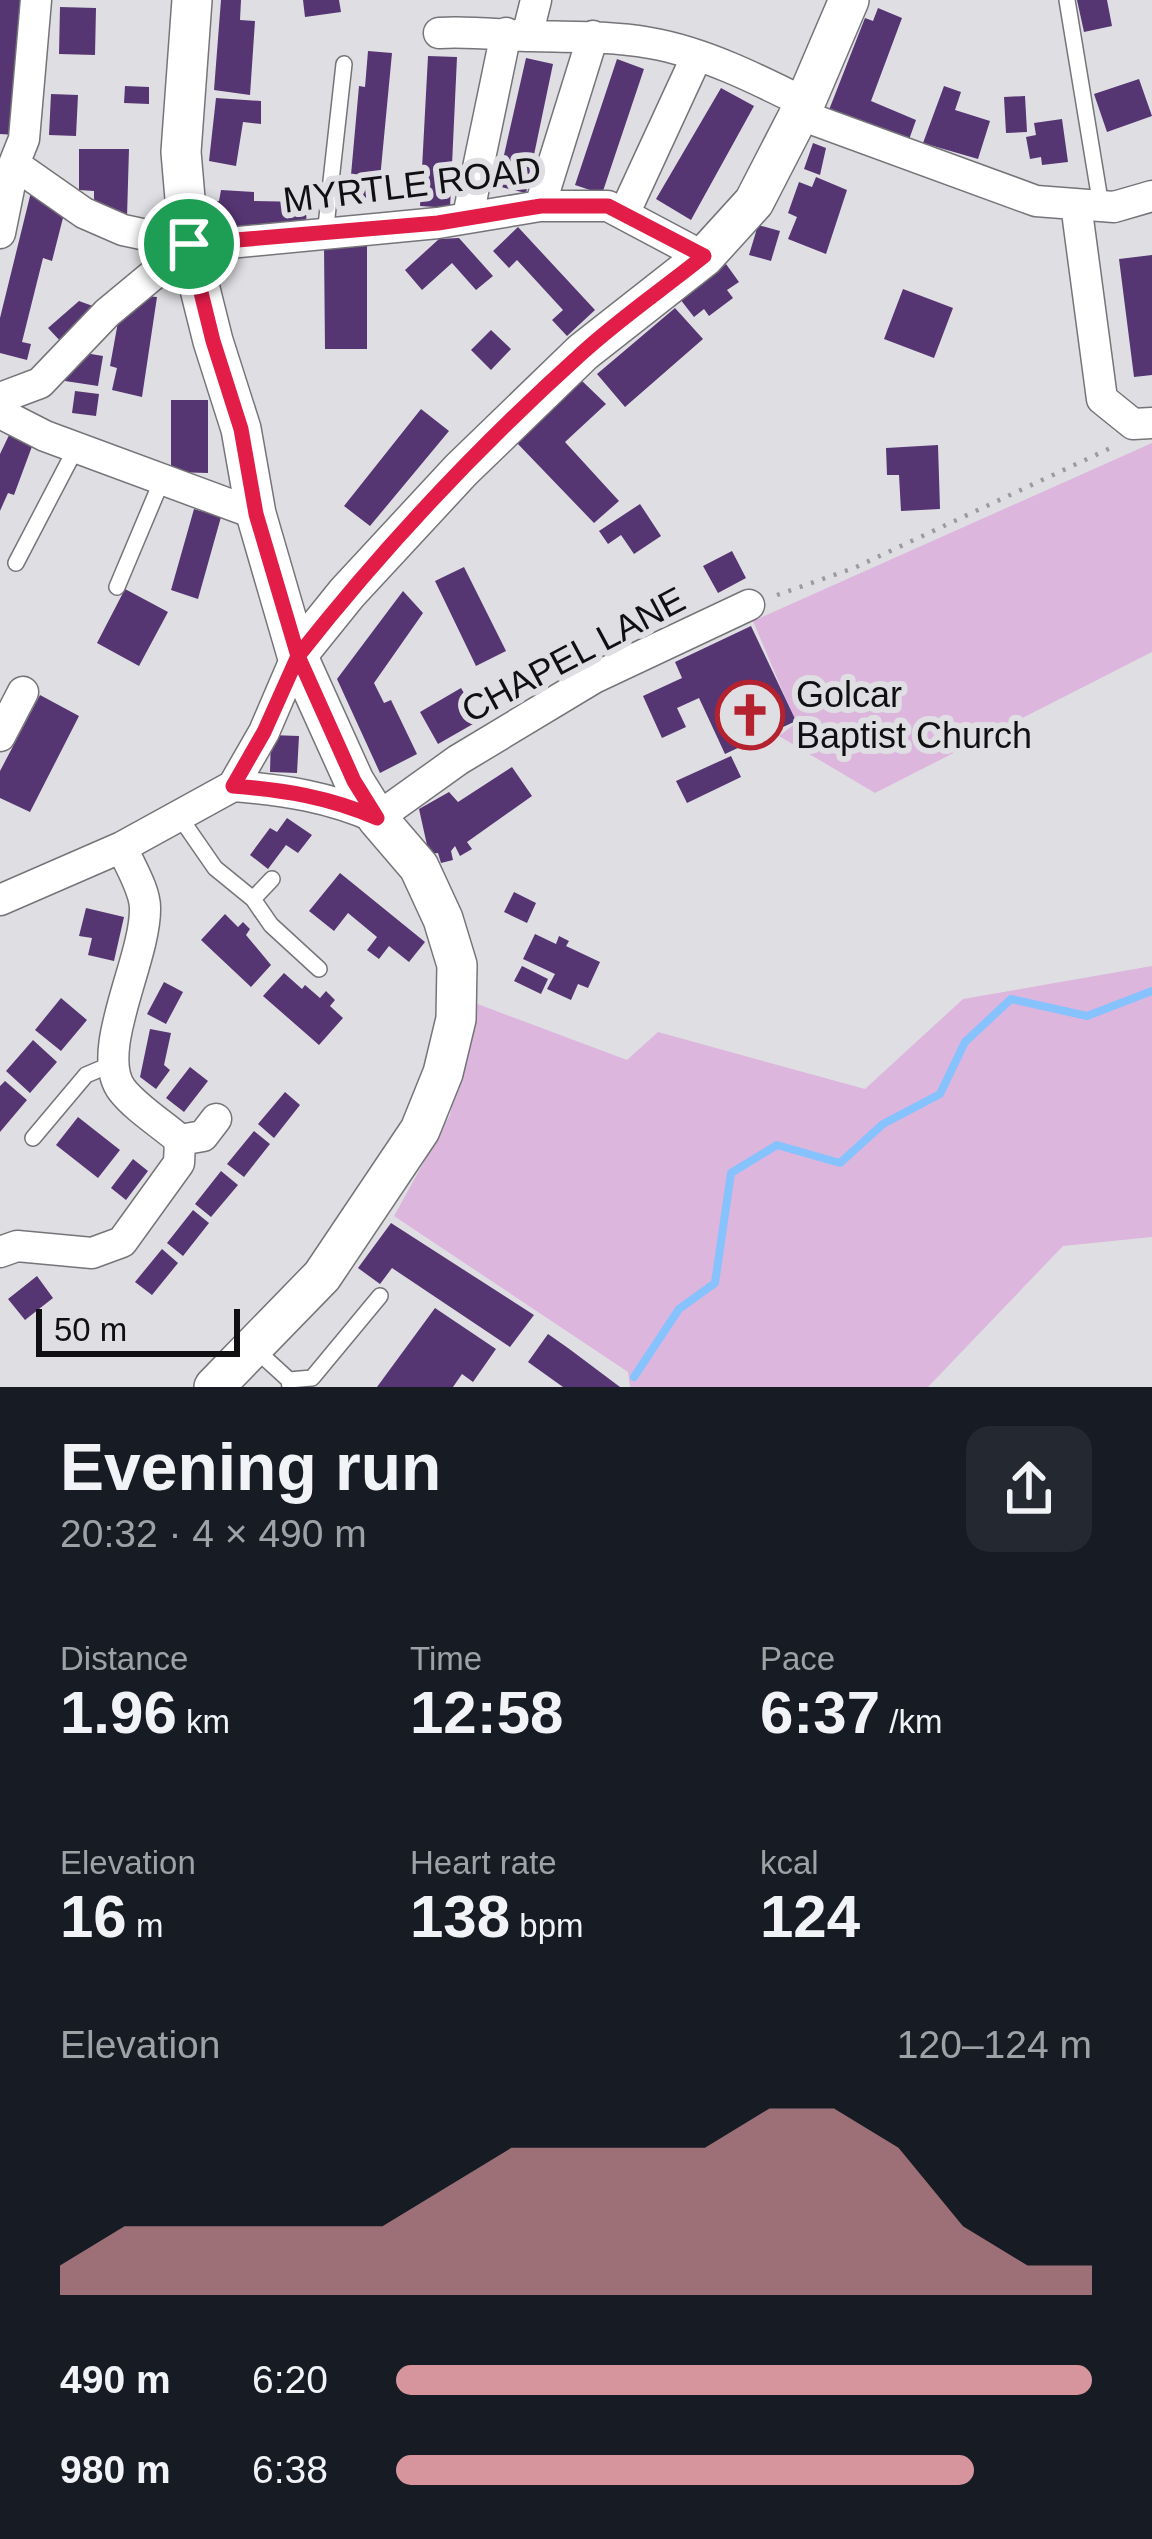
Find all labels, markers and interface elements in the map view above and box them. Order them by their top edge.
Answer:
street label: MYRTLE ROAD [281,148,543,221]
pin [138,193,240,295]
icon: arrive [156,211,222,277]
street label: CHAPEL LANE [455,578,692,730]
place label: Golcar Baptist Church [796,674,1032,756]
church icon: Golcar Baptist Church [715,680,785,750]
scale bar [36,1303,240,1356]
text: 50 m [54,1311,127,1348]
button: share [966,1426,1092,1552]
text: Evening run [60,1430,441,1504]
text: 20:32 · 4 × 490 m [60,1512,367,1555]
text: Distance [60,1640,188,1677]
text: Time [410,1640,482,1677]
text: Pace [760,1640,835,1677]
text: 1.96 [60,1679,177,1746]
text: 12:58 [410,1679,563,1746]
text: 6:37 [760,1679,880,1746]
text: km [177,1703,230,1740]
text: /km [880,1703,942,1740]
text: Elevation [60,1844,196,1881]
text: Heart rate [410,1844,557,1881]
text: kcal [760,1844,819,1881]
text: 16 [60,1883,127,1950]
text: 138 [410,1883,510,1950]
text: 124 [760,1883,860,1950]
text: m [127,1907,163,1944]
text: bpm [510,1907,583,1944]
text: Elevation [60,2023,220,2066]
text: 120–124 m [897,2023,1092,2066]
text: 490 m [60,2358,171,2401]
text: 6:20 [252,2358,328,2401]
text: 980 m [60,2448,171,2491]
text: 6:38 [252,2448,328,2491]

